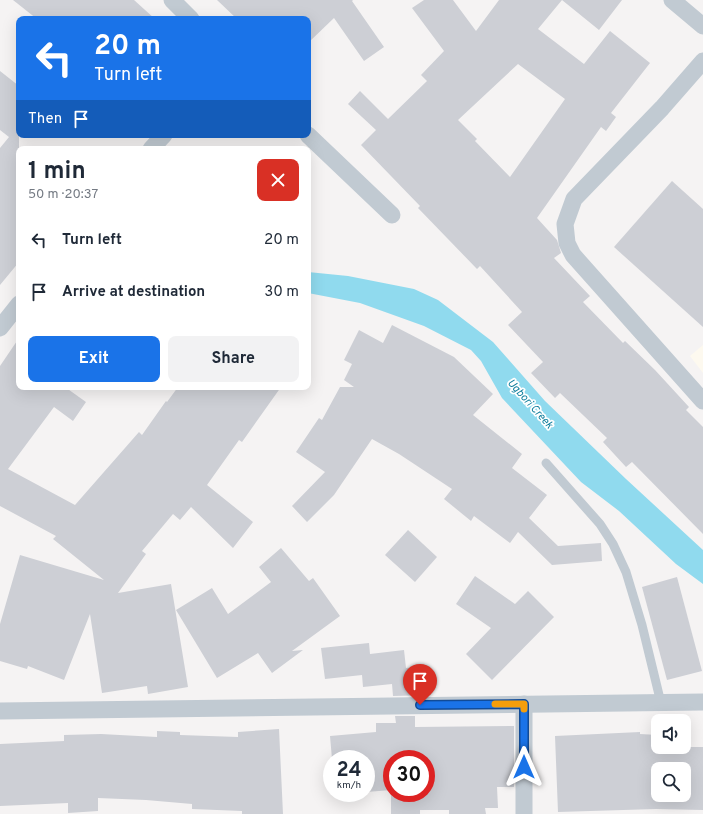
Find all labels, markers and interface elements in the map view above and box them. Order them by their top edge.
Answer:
text: 20 m [94,29,161,65]
icon: left [28,32,80,84]
text: Turn left [94,64,162,87]
icon: arrive [70,108,92,130]
text: Then [28,110,62,129]
text: 1 min [28,157,86,187]
button: close [257,159,299,201]
text: 50 m · 20:37 [28,187,98,203]
icon: left [28,229,50,251]
text: Turn left [62,231,122,250]
text: 20 m [264,231,299,250]
icon: arrive [28,281,50,303]
text: Arrive at destination [62,283,205,302]
text: 30 m [264,283,299,302]
button: Exit [28,336,160,382]
button: Share [168,336,299,382]
water label: Ugbori Creek [504,376,556,432]
pin [403,664,437,705]
icon: arrive [409,670,431,692]
map controls [651,714,691,802]
button: sound [651,714,691,754]
position arrow [503,746,545,788]
speed limit sign: 30 [383,750,435,802]
text: 24 [336,758,362,784]
button: search [651,762,691,802]
text: km/h [337,779,361,792]

